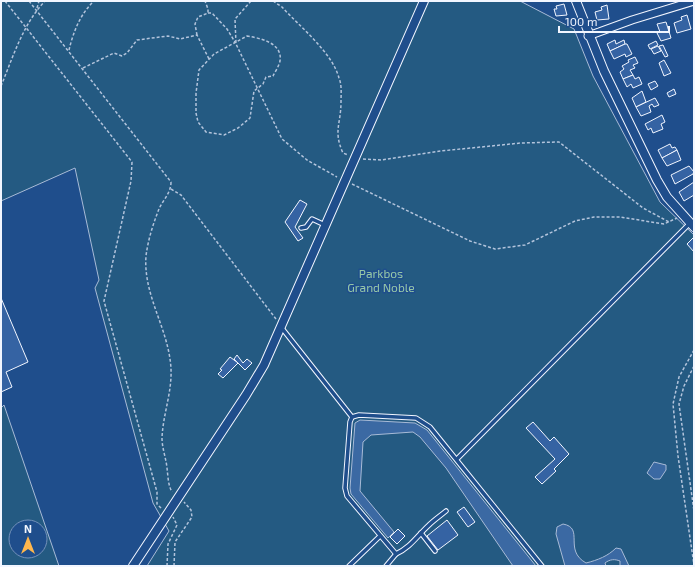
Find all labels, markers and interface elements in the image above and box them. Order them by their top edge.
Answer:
scale bar [559,8,669,34]
text: 100 m [565,14,597,28]
park label: Parkbos Grand Noble [347,266,415,294]
north arrow [8,519,48,559]
text: N [24,522,32,535]

